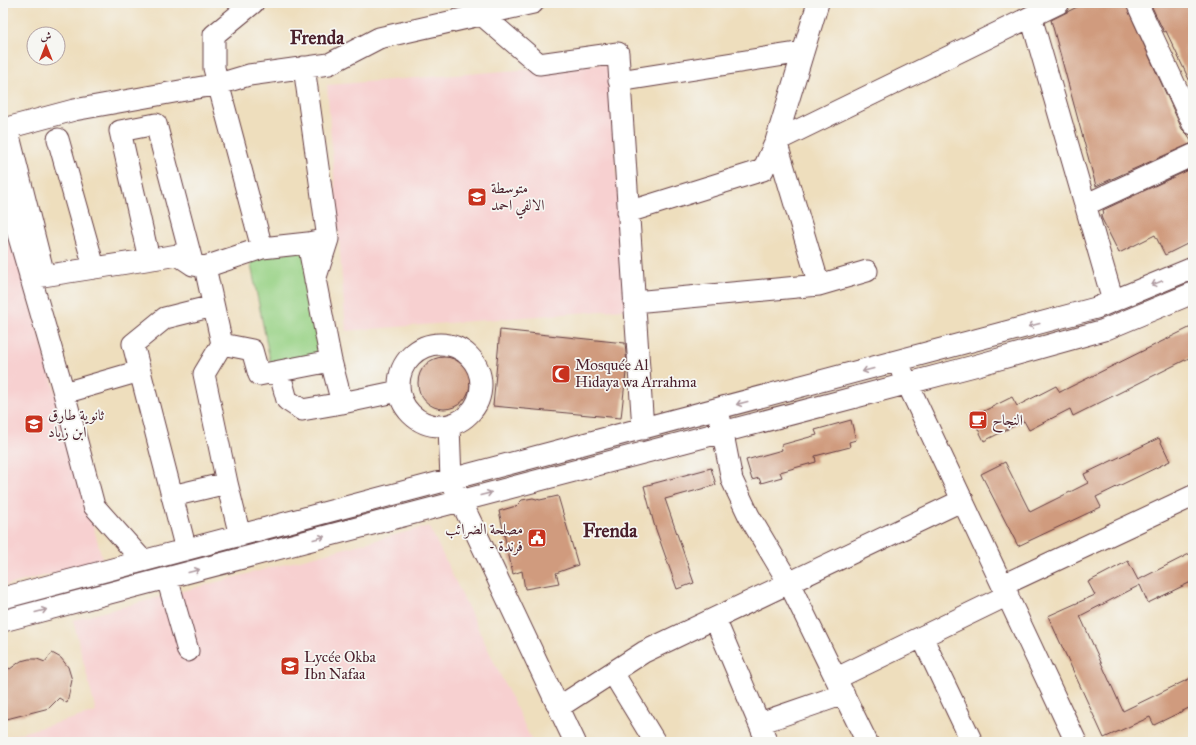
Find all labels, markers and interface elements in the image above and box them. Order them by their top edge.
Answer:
north arrow [26,26,66,66]
district label: Frenda [290,26,345,49]
text: ش [41,30,52,43]
place label: متوسطة الالفي احمد [491,179,545,219]
school or university icon: متوسطة الالفي احمد [466,186,488,208]
one-way arrow [1152,280,1164,288]
one-way arrow [1028,322,1041,329]
place label: Mosquée Al Hidaya wa Arrahma [575,356,697,391]
mosque icon: Mosquée Al Hidaya wa Arrahma [550,363,572,385]
one-way arrow [862,367,875,374]
one-way arrow [736,400,749,407]
place label: ثانوية طارق ابن زياد [48,406,104,441]
cafe icon: النجاح [967,409,989,431]
place label: النجاح [992,411,1023,433]
school or university icon: ثانوية طارق ابن زياد [23,413,45,435]
one-way arrow [479,490,492,498]
district label: Frenda [583,519,638,542]
place label: مصلحة الضرائب - فرندة [445,520,523,556]
public building icon: مصلحة الضرائب - فرندة [526,527,548,549]
one-way arrow [313,534,326,541]
one-way arrow [187,567,200,574]
one-way arrow [34,607,47,614]
place label: Lycée Okba Ibn Nafaa [304,648,376,683]
school or university icon: Lycée Okba Ibn Nafaa [279,655,301,677]

